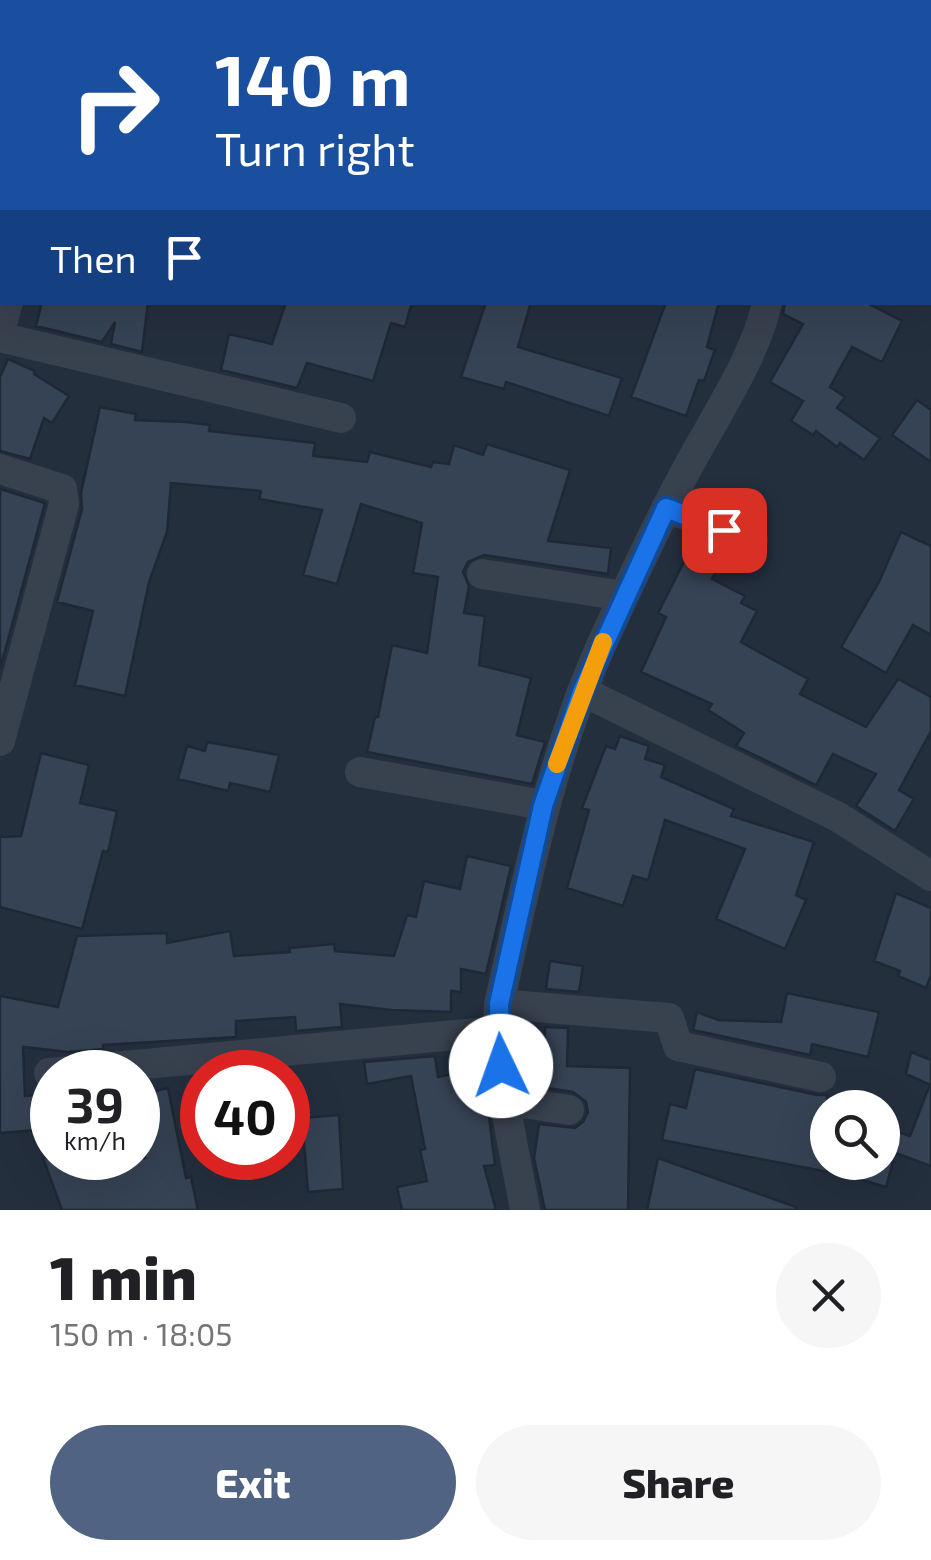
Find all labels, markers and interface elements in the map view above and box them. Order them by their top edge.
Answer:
text: 140 m [215,36,411,120]
icon: right [50,40,180,170]
text: Turn right [215,121,415,175]
icon: arrive [157,230,212,285]
text: Then [50,235,137,281]
pin [682,488,767,573]
icon: arrive [697,503,752,558]
position arrow [449,1014,553,1118]
speed limit sign: 40 [180,1050,310,1180]
text: 39 [66,1073,124,1133]
map controls [810,1090,900,1180]
button: search [810,1090,900,1180]
text: km/h [64,1125,126,1155]
text: 1 min [50,1240,197,1312]
button: close [776,1243,881,1348]
text: 150 m · 18:05 [50,1314,232,1352]
button: Exit [50,1425,456,1540]
button: Share [476,1425,881,1540]

